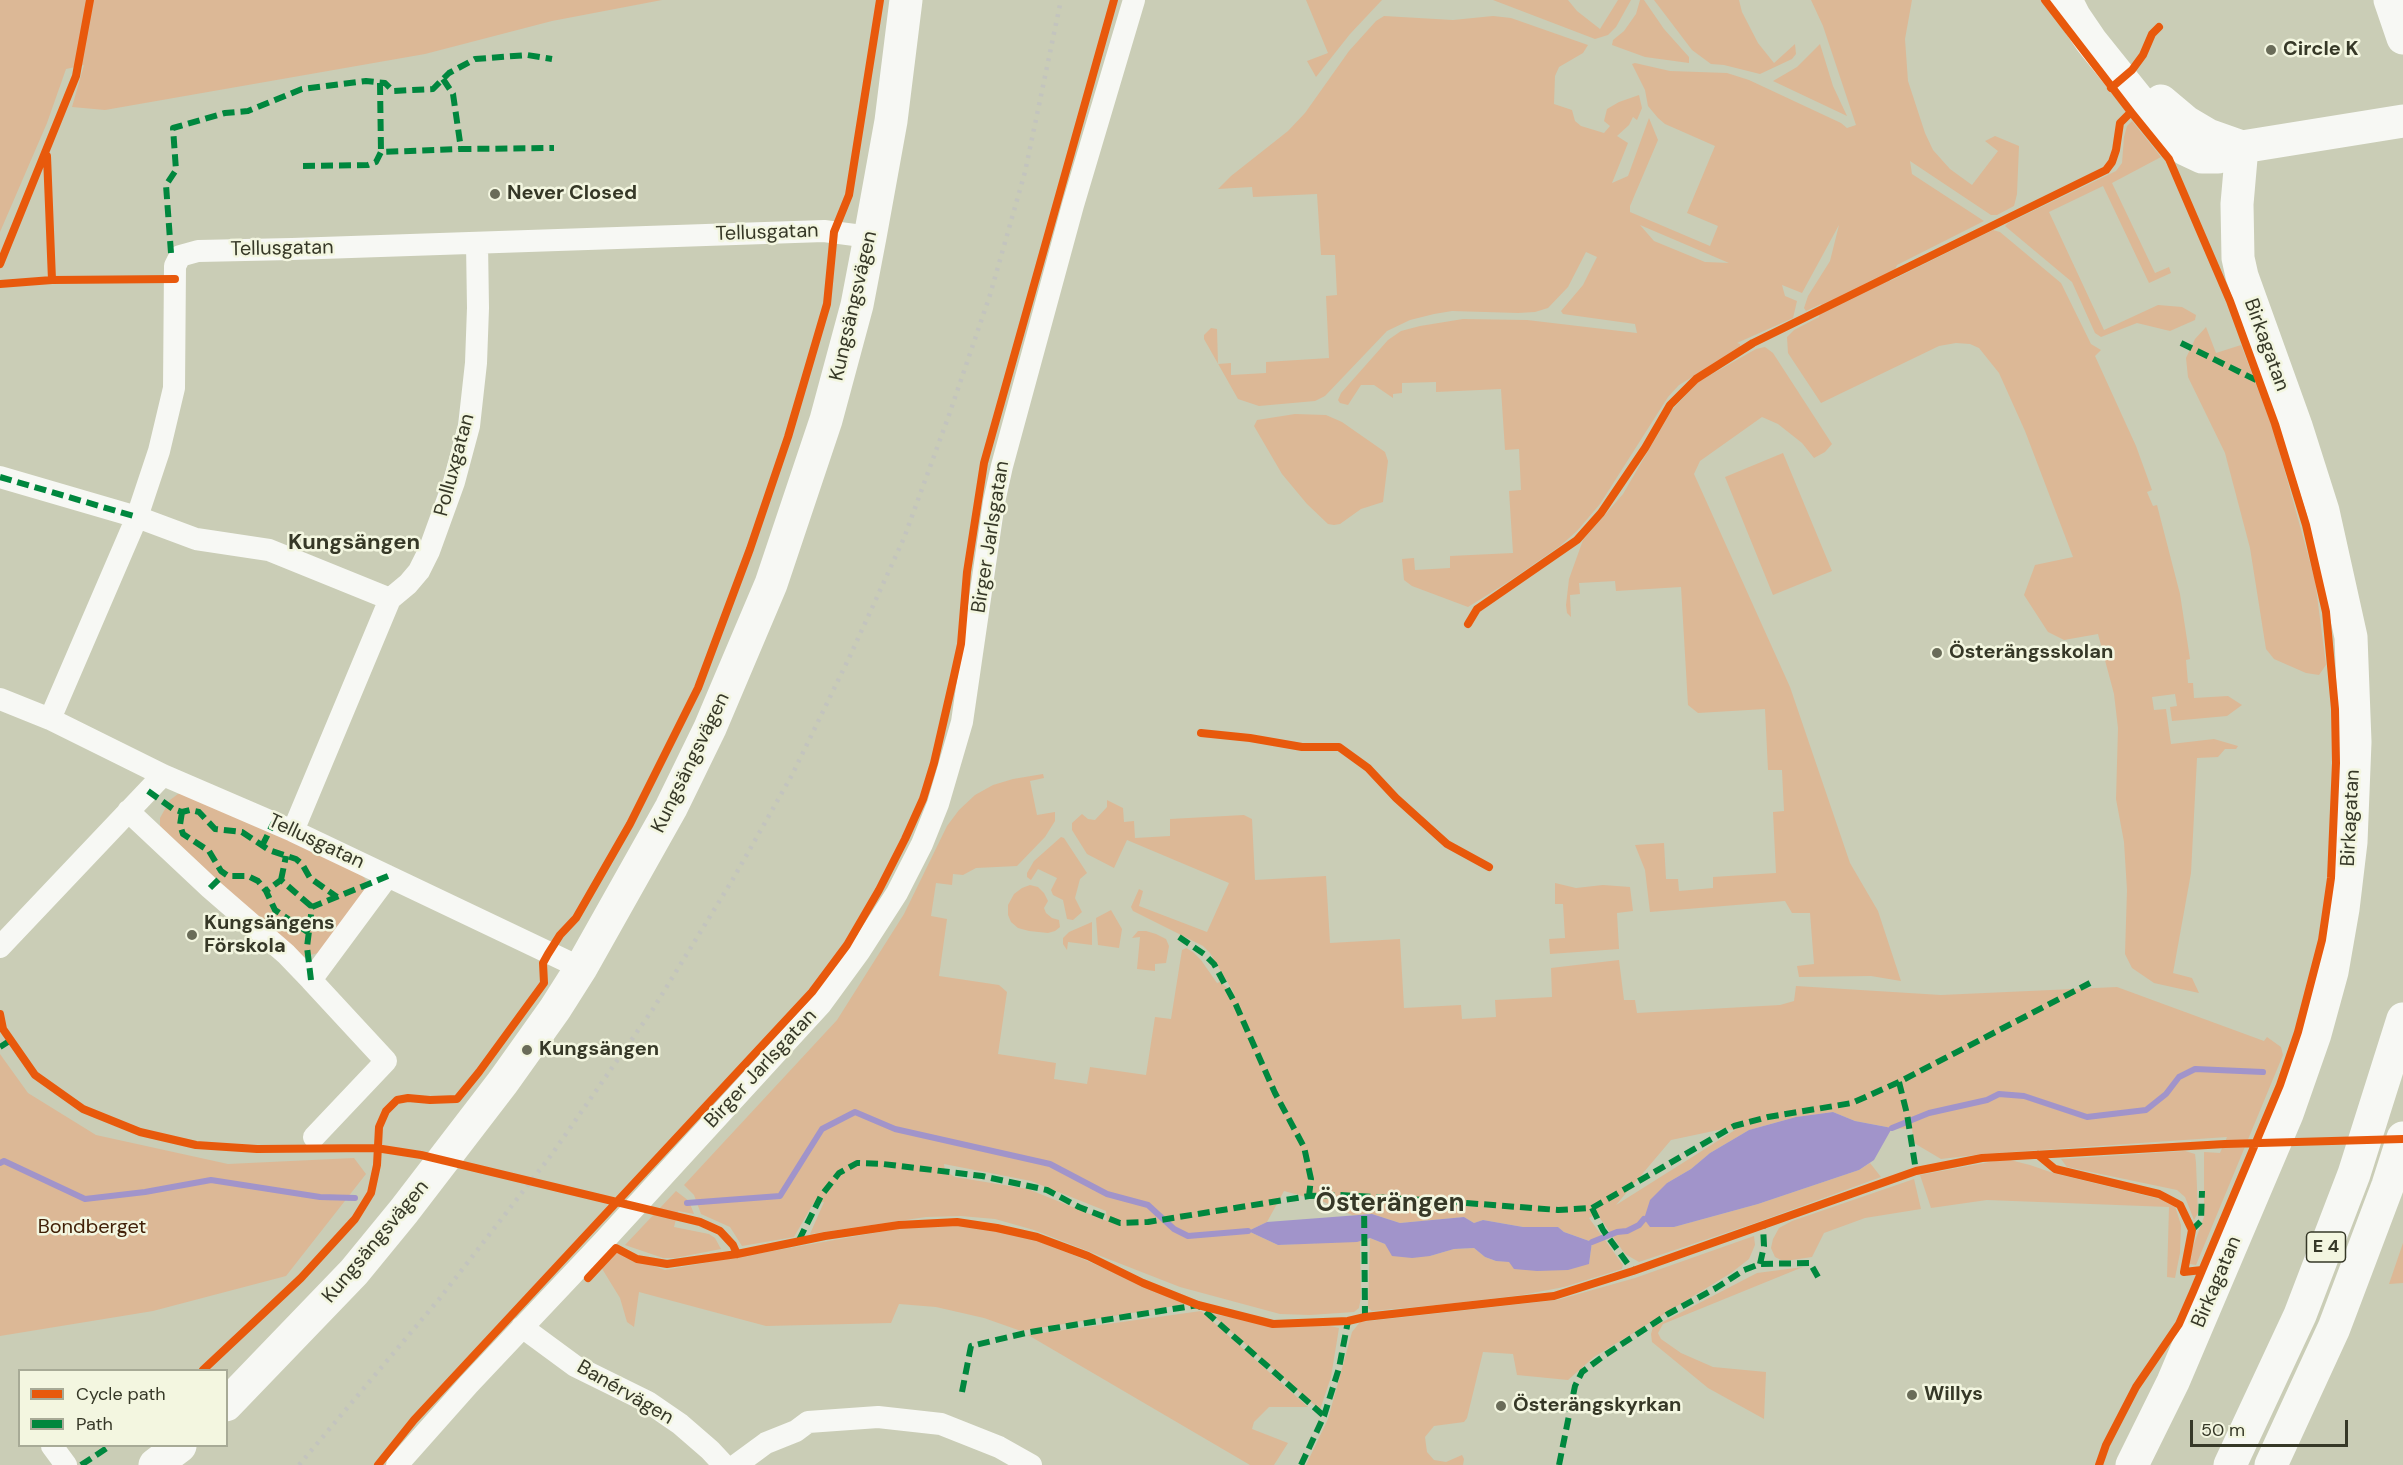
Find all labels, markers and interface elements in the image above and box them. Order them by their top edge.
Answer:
place label: Circle K [2283,38,2359,62]
marker: Circle K [2264,43,2278,57]
place label: Never Closed [507,182,637,206]
marker: Never Closed [488,187,502,201]
street label: Tellusgatan [715,219,819,247]
street label: Kungsängsvägen [825,229,883,383]
street label: Tellusgatan [230,236,334,262]
street label: Birkagatan [2238,295,2294,395]
street label: Polluxgatan [430,411,480,519]
street label: Birger Jarlsgatan [967,459,1015,615]
district label: Kungsängen [288,530,420,556]
place label: Österängsskolan [1949,641,2113,665]
marker: Österängsskolan [1930,646,1944,660]
street label: Kungsängsvägen [647,689,735,837]
street label: Birkagatan [2336,769,2366,867]
street label: Tellusgatan [264,809,368,875]
place label: Kungsängens Förskola [204,912,335,959]
marker: Kungsängens Förskola [185,928,199,942]
street label: Birger Jarlsgatan [700,1005,822,1133]
place label: Kungsängen [539,1038,659,1062]
marker: Kungsängen [520,1043,534,1057]
street label: Kungsängsvägen [318,1176,434,1308]
district label: Österängen [1316,1188,1464,1220]
park label: Bondberget [38,1216,146,1240]
road number: E 4 [2306,1232,2346,1262]
street label: Birkagatan [2187,1233,2247,1331]
street label: Banérvägen [572,1356,678,1430]
legend [18,1369,228,1447]
text: Cycle path [76,1382,166,1406]
place label: Willys [1924,1383,1983,1407]
marker: Willys [1905,1388,1919,1402]
place label: Österängskyrkan [1513,1394,1681,1418]
marker: Österängskyrkan [1494,1399,1508,1413]
scale bar [2193,1408,2350,1446]
text: Path [76,1412,113,1436]
text: 50 m [2201,1418,2245,1442]

